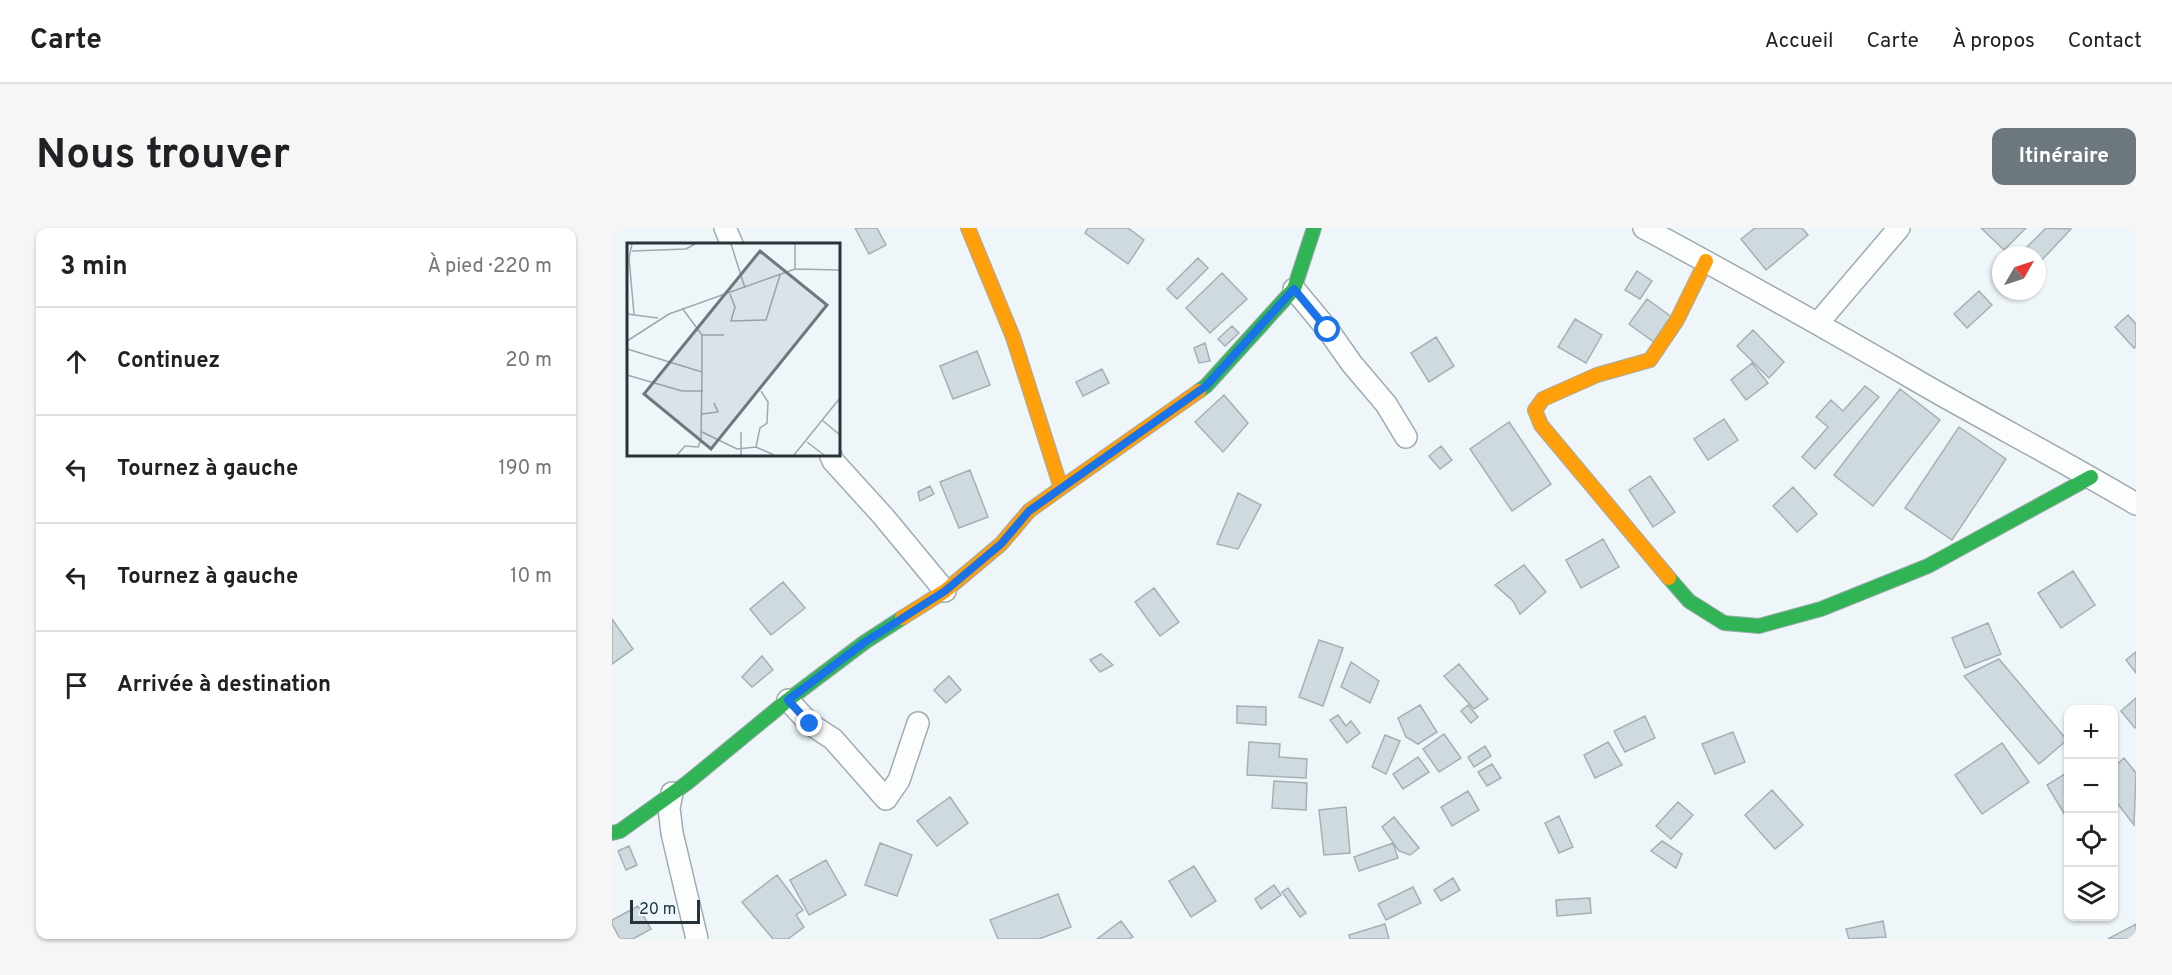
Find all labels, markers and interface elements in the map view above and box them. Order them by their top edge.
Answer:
text: Carte [30,23,102,59]
text: Accueil [1765,28,1834,55]
text: Carte [1867,28,1919,55]
text: À propos [1952,28,2035,55]
text: Contact [2068,28,2142,55]
button: Itinéraire [1992,128,2136,185]
text: Nous trouver [36,130,290,183]
inset map [627,243,840,456]
north arrow [1992,246,2046,300]
text: 3 min [60,251,128,284]
text: À pied · 220 m [427,254,552,280]
route start [1314,316,1340,342]
icon: ahead [60,345,93,378]
text: Continuez [117,348,220,375]
text: 20 m [505,348,552,374]
icon: left [60,453,93,486]
text: Tournez à gauche [117,456,298,483]
text: 190 m [498,456,552,482]
icon: left [60,561,93,594]
text: Tournez à gauche [117,564,298,591]
text: 10 m [510,564,552,590]
icon: arrive [60,669,93,702]
text: Arrivée à destination [117,672,331,699]
map controls [2064,705,2118,921]
button: + [2064,705,2118,759]
route end [796,710,822,736]
button: − [2064,759,2118,813]
button: locate [2064,813,2118,867]
button: layers [2064,867,2118,921]
scale bar [630,897,700,924]
text: 20 m [639,900,676,920]

